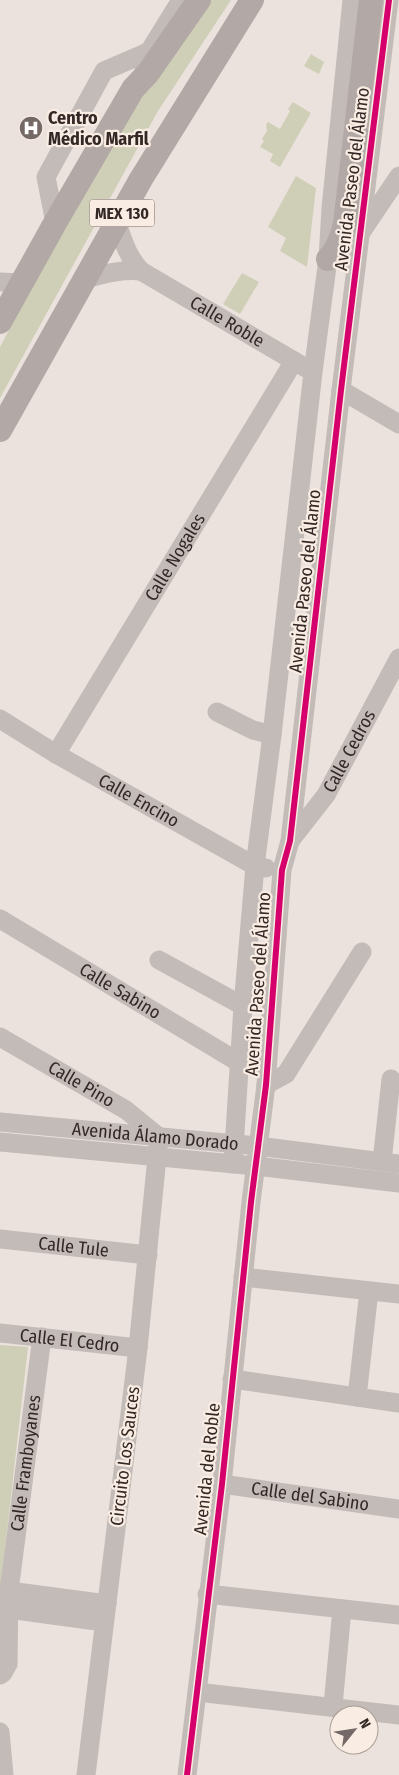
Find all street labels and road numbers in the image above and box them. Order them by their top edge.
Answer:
street label: Avenida Paseo del Álamo [329,86,374,272]
road number: MEX 130 [90,200,154,227]
street label: Calle Roble [186,291,268,352]
street label: Avenida Paseo del Álamo [283,488,326,674]
street label: Calle Nogales [140,509,210,605]
street label: Calle Cedros [318,706,380,796]
street label: Calle Encino [94,769,183,832]
street label: Avenida Paseo del Álamo [240,891,275,1077]
street label: Calle Sabino [75,958,165,1024]
street label: Calle Pino [44,1056,118,1112]
street label: Avenida Álamo Dorado [71,1118,240,1155]
street label: Calle Tule [37,1232,110,1262]
street label: Calle El Cedro [19,1324,121,1357]
street label: Circuito Los Sauces [106,1385,145,1527]
street label: Calle Framboyanes [6,1393,45,1533]
street label: Avenida del Roble [189,1402,225,1536]
street label: Calle del Sabino [250,1477,370,1516]

